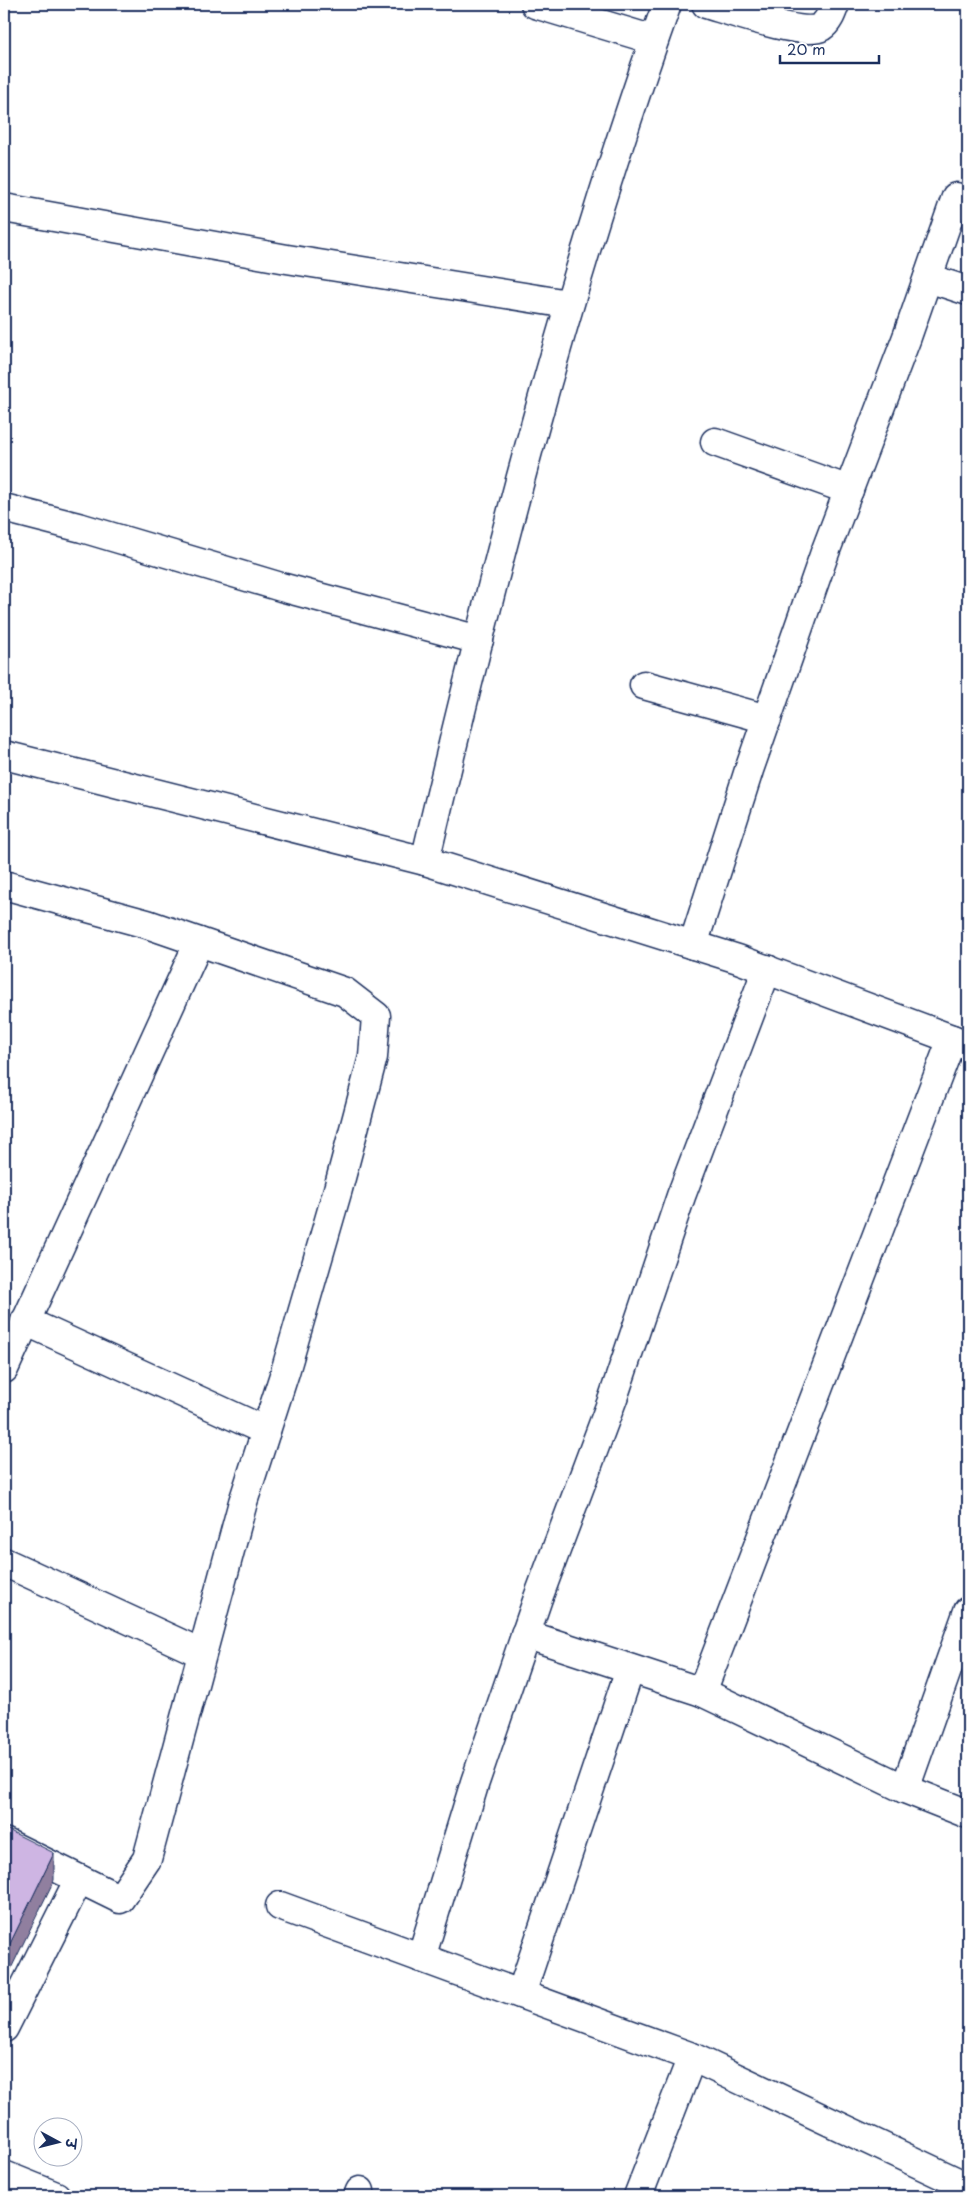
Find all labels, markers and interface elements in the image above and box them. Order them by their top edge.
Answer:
scale bar [780,32,878,64]
text: 20 m [787,37,826,60]
north arrow [32,2118,82,2168]
text: उ [60,2136,83,2151]

